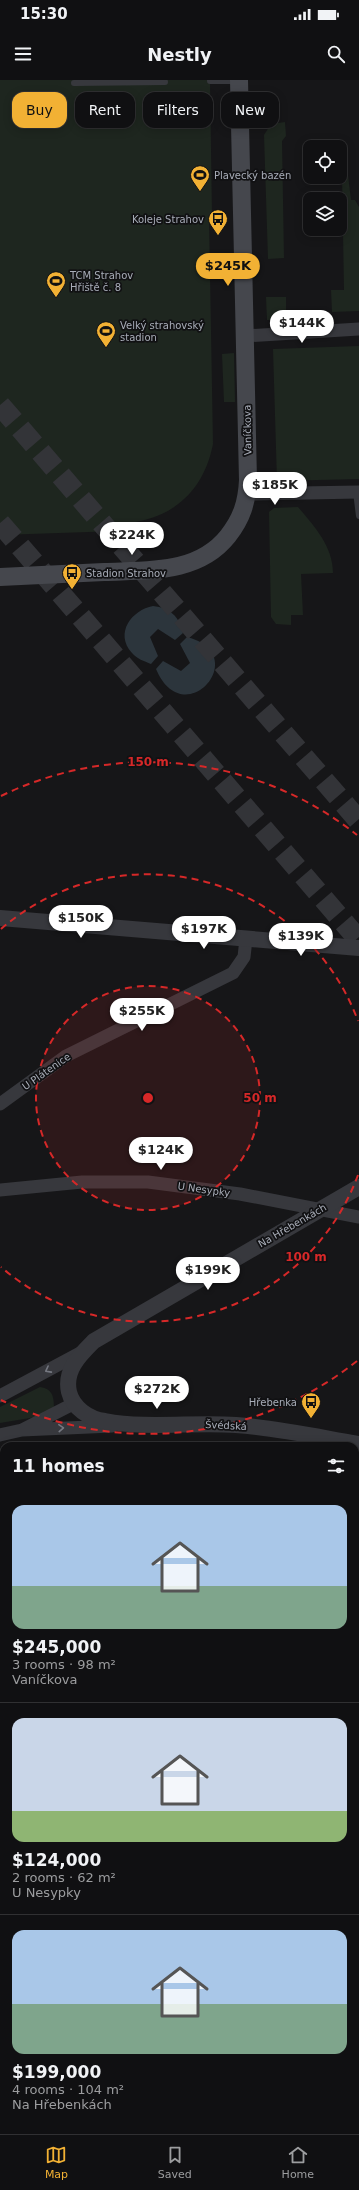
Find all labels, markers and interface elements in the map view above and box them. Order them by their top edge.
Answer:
text: 15:30 [20,5,68,23]
icon: menu [12,43,34,65]
icon: search [325,43,347,65]
text: Nestly [147,44,212,65]
chip: Buy [12,92,67,128]
chip: Rent [75,92,135,128]
chip: Filters [143,92,213,128]
chip: New [221,92,279,128]
map controls [303,140,347,236]
button: locate [303,140,347,184]
sports icon: Plavecký bazén [189,164,211,192]
place label: Plavecký bazén [214,170,291,181]
button: layers [303,192,347,236]
bus stop icon: Koleje Strahov [207,208,229,236]
place label: Koleje Strahov [132,214,204,225]
pin: $245K [200,253,256,287]
text: $245K [205,258,251,273]
sports icon: TCM Strahov Hřiště č. 8 [45,270,67,298]
place label: TCM Strahov Hřiště č. 8 [69,270,133,293]
pin: $144K [274,310,330,344]
text: $144K [279,315,325,330]
sports icon: Velký strahovský stadion [95,320,117,348]
place label: Velký strahovský stadion [120,320,204,343]
street label: Vaníčkova [242,405,253,455]
pin: $185K [247,472,303,506]
text: $185K [252,477,298,492]
pin: $224K [104,522,160,556]
text: $224K [109,527,155,542]
bus stop icon: Stadion Strahov [61,562,83,590]
place label: Stadion Strahov [86,568,166,579]
text: 150 m [127,755,169,769]
pin: $150K [53,905,109,939]
text: $150K [58,910,104,925]
pin: $197K [176,916,232,950]
text: $197K [181,921,227,936]
pin: $139K [273,923,329,957]
text: $139K [278,928,324,943]
pin: $255K [114,998,170,1032]
text: $255K [119,1003,165,1018]
street label: U Plátenice [20,1051,72,1092]
centre of rings [141,1091,155,1105]
text: 50 m [243,1091,277,1105]
pin: $124K [133,1137,189,1171]
text: $124K [138,1142,184,1157]
street label: U Nesypky [177,1180,231,1199]
street label: Na Hřebenkách [256,1201,328,1249]
text: 100 m [285,1250,327,1264]
pin: $199K [180,1257,236,1291]
text: $199K [185,1262,231,1277]
one-way arrow [45,1366,52,1373]
pin: $272K [129,1376,185,1410]
text: $272K [134,1381,180,1396]
bus stop icon: Hřebenka [300,1391,322,1419]
place label: Hřebenka [249,1397,297,1408]
street label: Švédská [205,1418,247,1432]
one-way arrow [58,1424,64,1433]
icon: filters [325,1455,347,1477]
text: 11 homes [12,1456,105,1476]
icon: home [144,1531,216,1603]
text: $245,000 [12,1637,101,1657]
text: 3 rooms · 98 m² [12,1657,116,1672]
text: Vaníčkova [12,1672,78,1687]
icon: home [144,1744,216,1816]
text: $124,000 [12,1850,101,1870]
text: 2 rooms · 62 m² [12,1870,116,1885]
text: U Nesypky [12,1885,81,1900]
icon: home [144,1956,216,2028]
text: $199,000 [12,2062,101,2082]
text: 4 rooms · 104 m² [12,2082,124,2097]
text: Na Hřebenkách [12,2097,112,2112]
tab: Map [45,2144,68,2181]
tab: Saved [158,2144,192,2181]
tab: Home [282,2144,314,2181]

